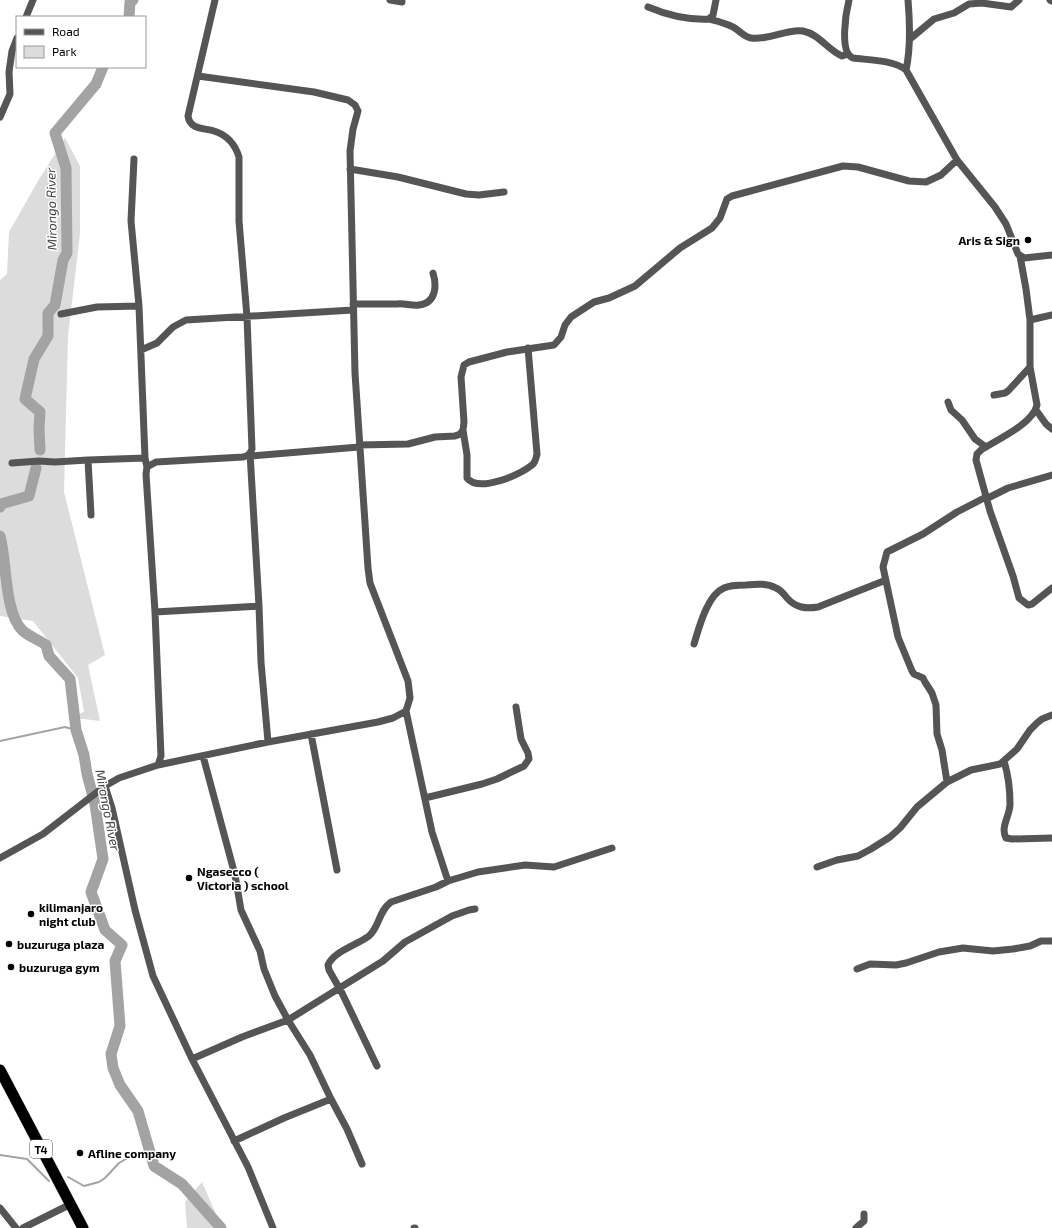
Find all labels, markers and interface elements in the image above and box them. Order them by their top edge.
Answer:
legend [16,16,146,68]
text: Road [52,24,80,38]
text: Park [52,44,77,58]
water label: Mirongo River [42,167,60,250]
place label: Aris & Sign [958,233,1020,247]
marker: Aris & Sign [1023,235,1033,245]
water label: Mirongo River [92,768,124,853]
place label: Ngasecco ( Victoria ) school [197,864,289,892]
marker: Ngasecco ( Victoria ) school [184,873,194,883]
place label: kilimanjaro night club [39,900,103,928]
marker: kilimanjaro night club [26,909,36,919]
place label: buzuruga plaza [17,937,105,951]
marker: buzuruga plaza [4,939,14,949]
place label: buzuruga gym [19,960,100,975]
marker: buzuruga gym [6,962,16,972]
road number: T4 [30,1140,52,1158]
place label: Afline company [88,1146,176,1161]
marker: Afline company [75,1148,85,1158]

